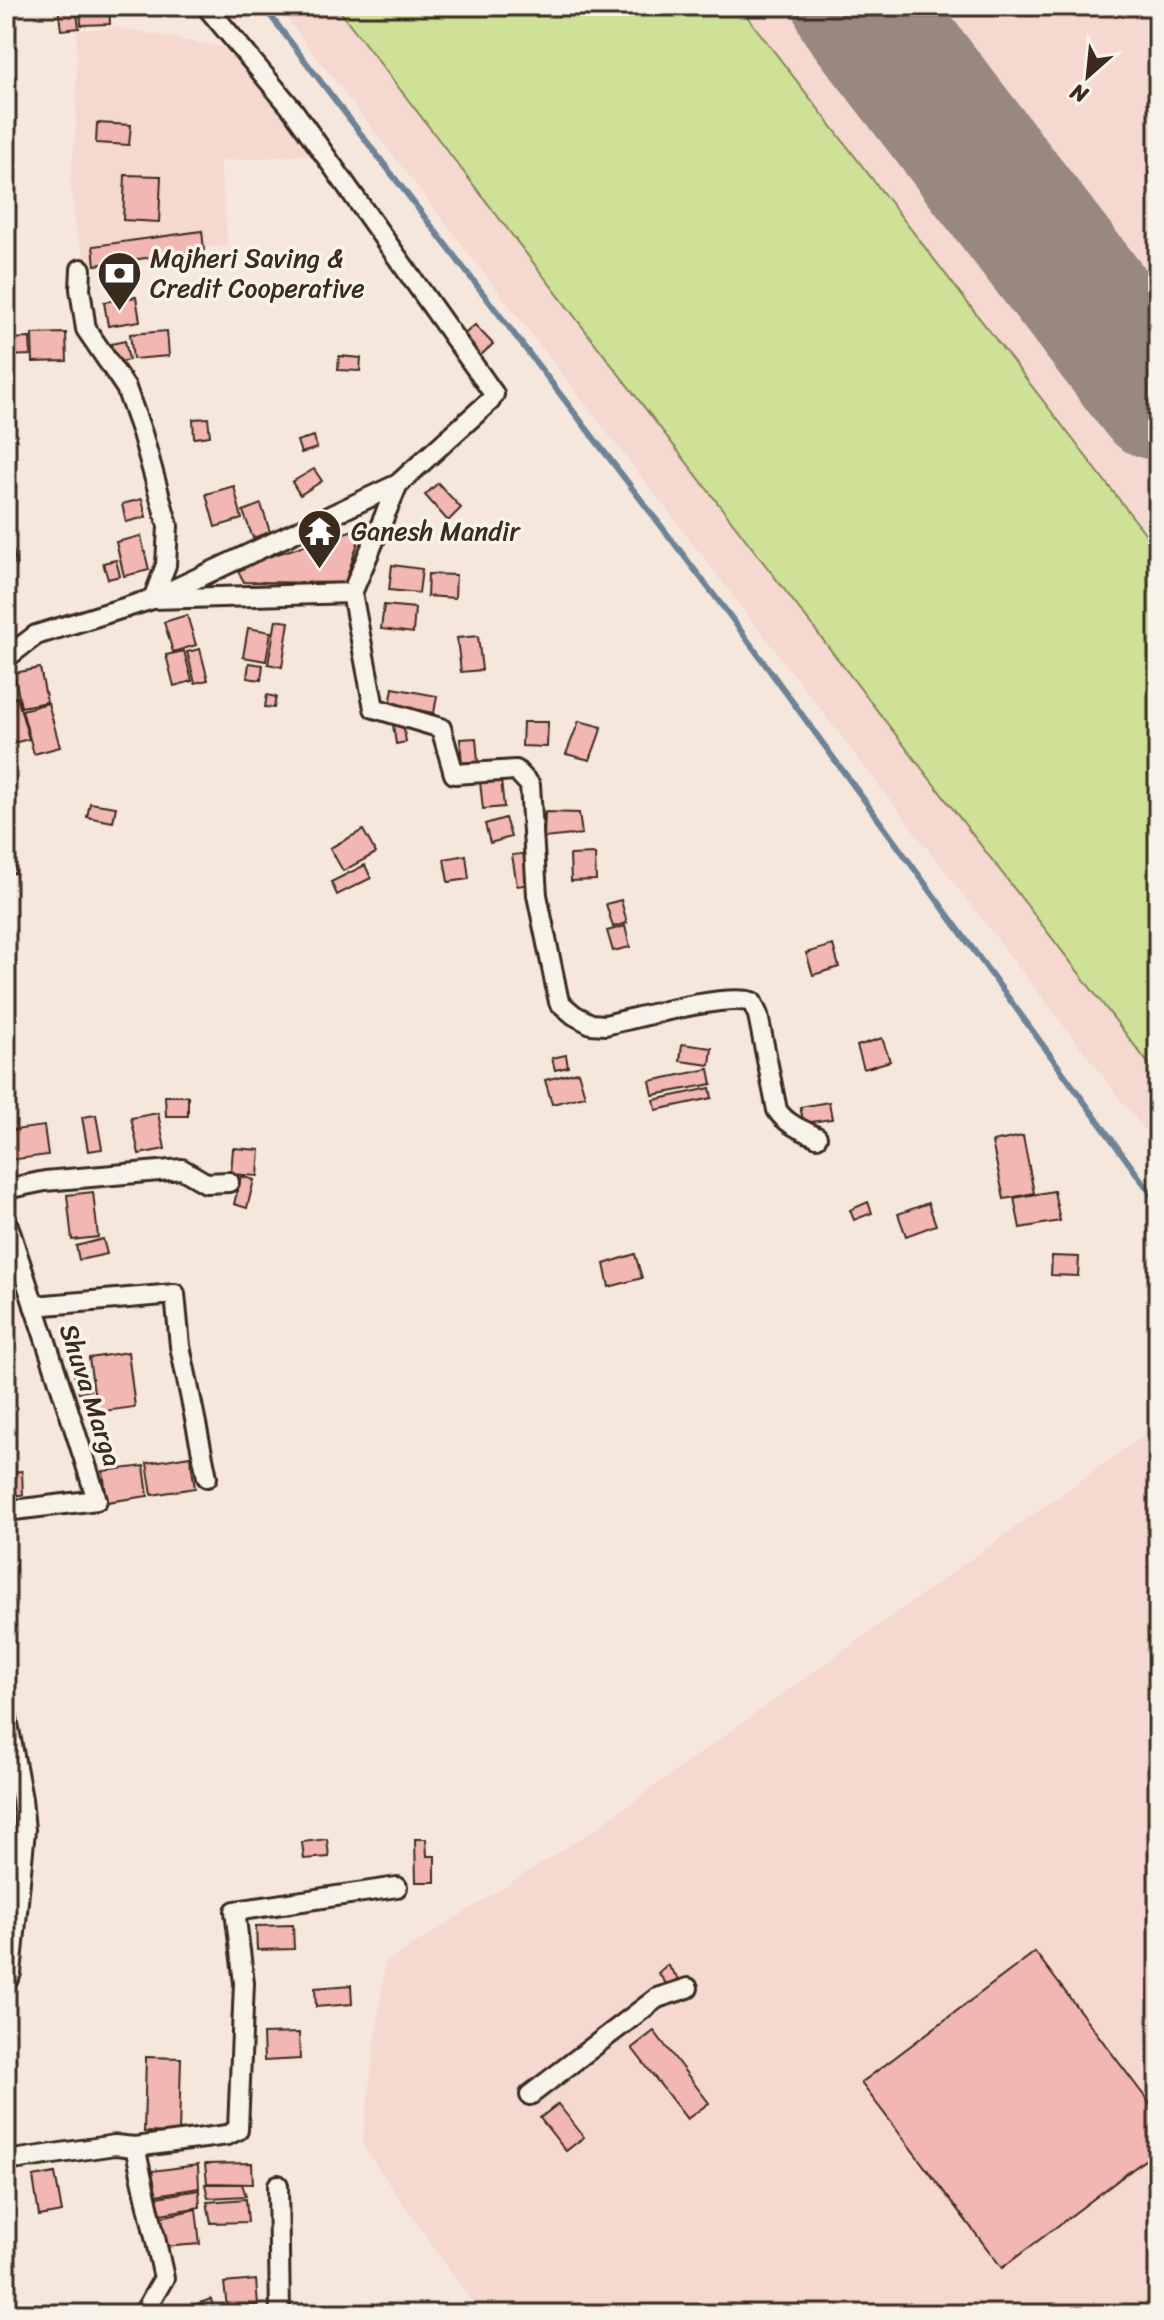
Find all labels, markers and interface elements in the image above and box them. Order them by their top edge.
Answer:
north arrow [1048,36,1128,116]
text: N [1063,72,1096,115]
place label: Majheri Saving & Credit Cooperative [150,235,365,311]
bank icon: Majheri Saving & Credit Cooperative [95,249,143,312]
temple icon: Ganesh Mandir [296,507,344,570]
place label: Ganesh Mandir [351,508,521,554]
street label: Shuva Marga [46,1318,136,1472]

